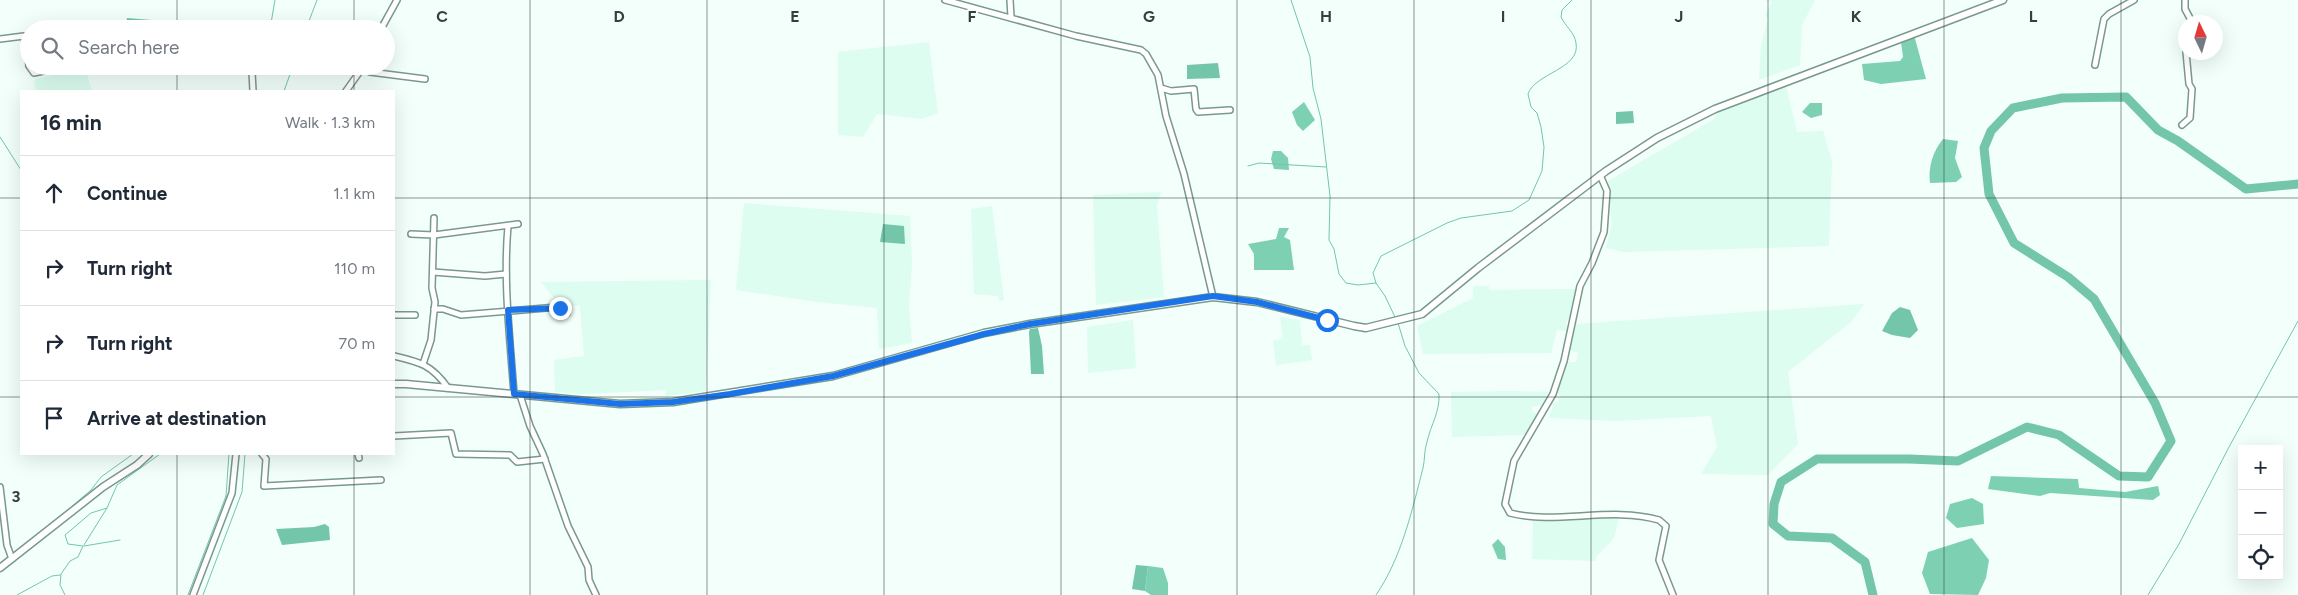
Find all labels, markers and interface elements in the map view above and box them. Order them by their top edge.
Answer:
text: C [436,7,448,26]
text: D [613,7,625,26]
text: E [790,7,800,26]
text: F [968,7,977,26]
text: G [1143,7,1155,26]
text: H [1320,7,1332,26]
text: I [1501,7,1505,26]
text: J [1675,7,1683,26]
text: K [1851,7,1862,26]
text: L [2029,7,2038,26]
north arrow [2178,15,2223,60]
search box [20,20,395,75]
icon: search [38,34,66,62]
text: Search here [78,36,180,59]
text: 16 min [40,110,102,135]
text: Walk · 1.3 km [285,113,375,132]
icon: ahead [40,179,68,207]
text: Continue [87,182,167,205]
text: 1.1 km [333,184,375,203]
icon: right [40,254,68,282]
text: Turn right [87,257,173,280]
text: 110 m [334,259,375,278]
route end [549,297,572,320]
route start [1316,309,1339,332]
icon: right [40,329,68,357]
text: Turn right [87,332,173,355]
text: 70 m [339,334,375,353]
icon: arrive [40,404,68,432]
text: Arrive at destination [87,407,266,430]
map controls [2238,445,2283,580]
button: + [2238,445,2283,490]
text: 3 [12,487,21,506]
button: − [2238,490,2283,535]
button: locate [2238,535,2283,580]

